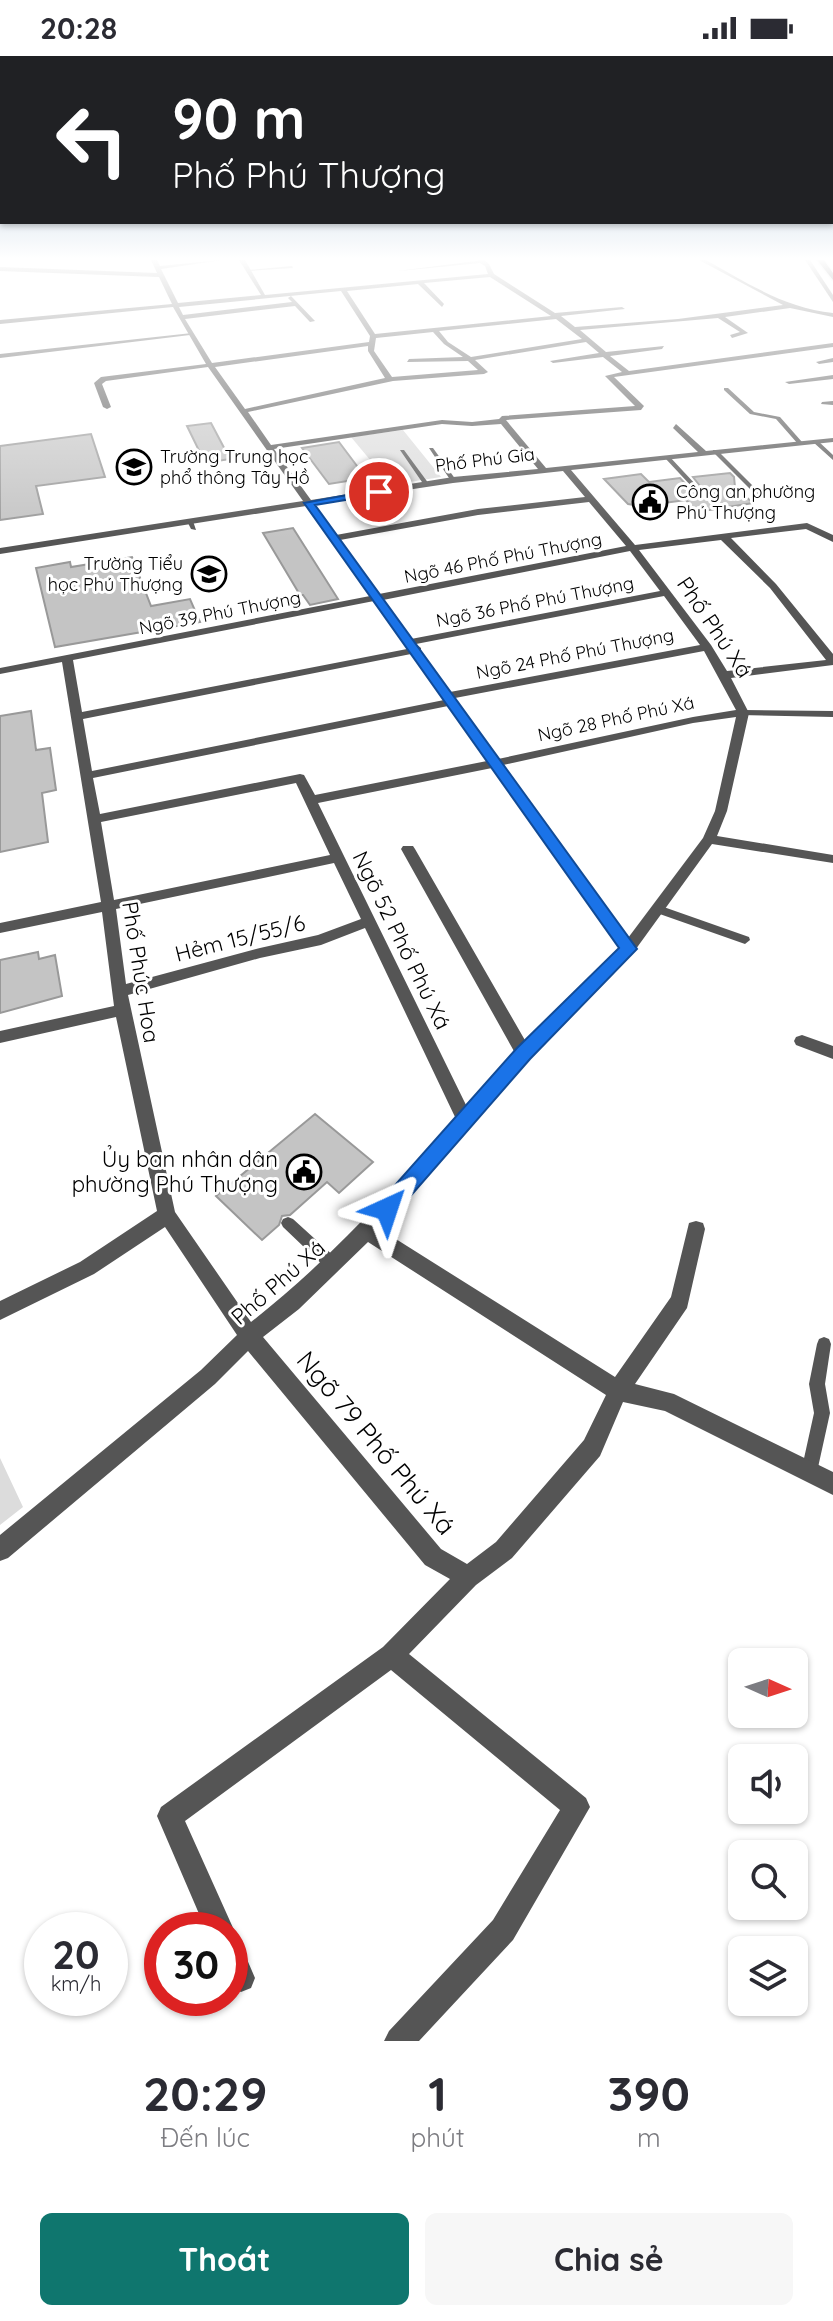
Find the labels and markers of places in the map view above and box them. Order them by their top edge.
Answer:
place label: Trường Trung học phổ thông Tây Hồ [160,445,310,489]
school or university icon: Trường Trung học phổ thông Tây Hồ [115,448,153,486]
pin [345,458,413,526]
place label: Công an phường Phú Thượng [676,480,815,524]
public building icon: Công an phường Phú Thượng [631,483,669,521]
place label: Trường Tiểu học Phú Thượng [48,552,183,596]
school or university icon: Trường Tiểu học Phú Thượng [190,555,228,593]
place label: Ủy ban nhân dân phường Phú Thượng [72,1145,278,1198]
public building icon: Ủy ban nhân dân phường Phú Thượng [285,1153,323,1191]

